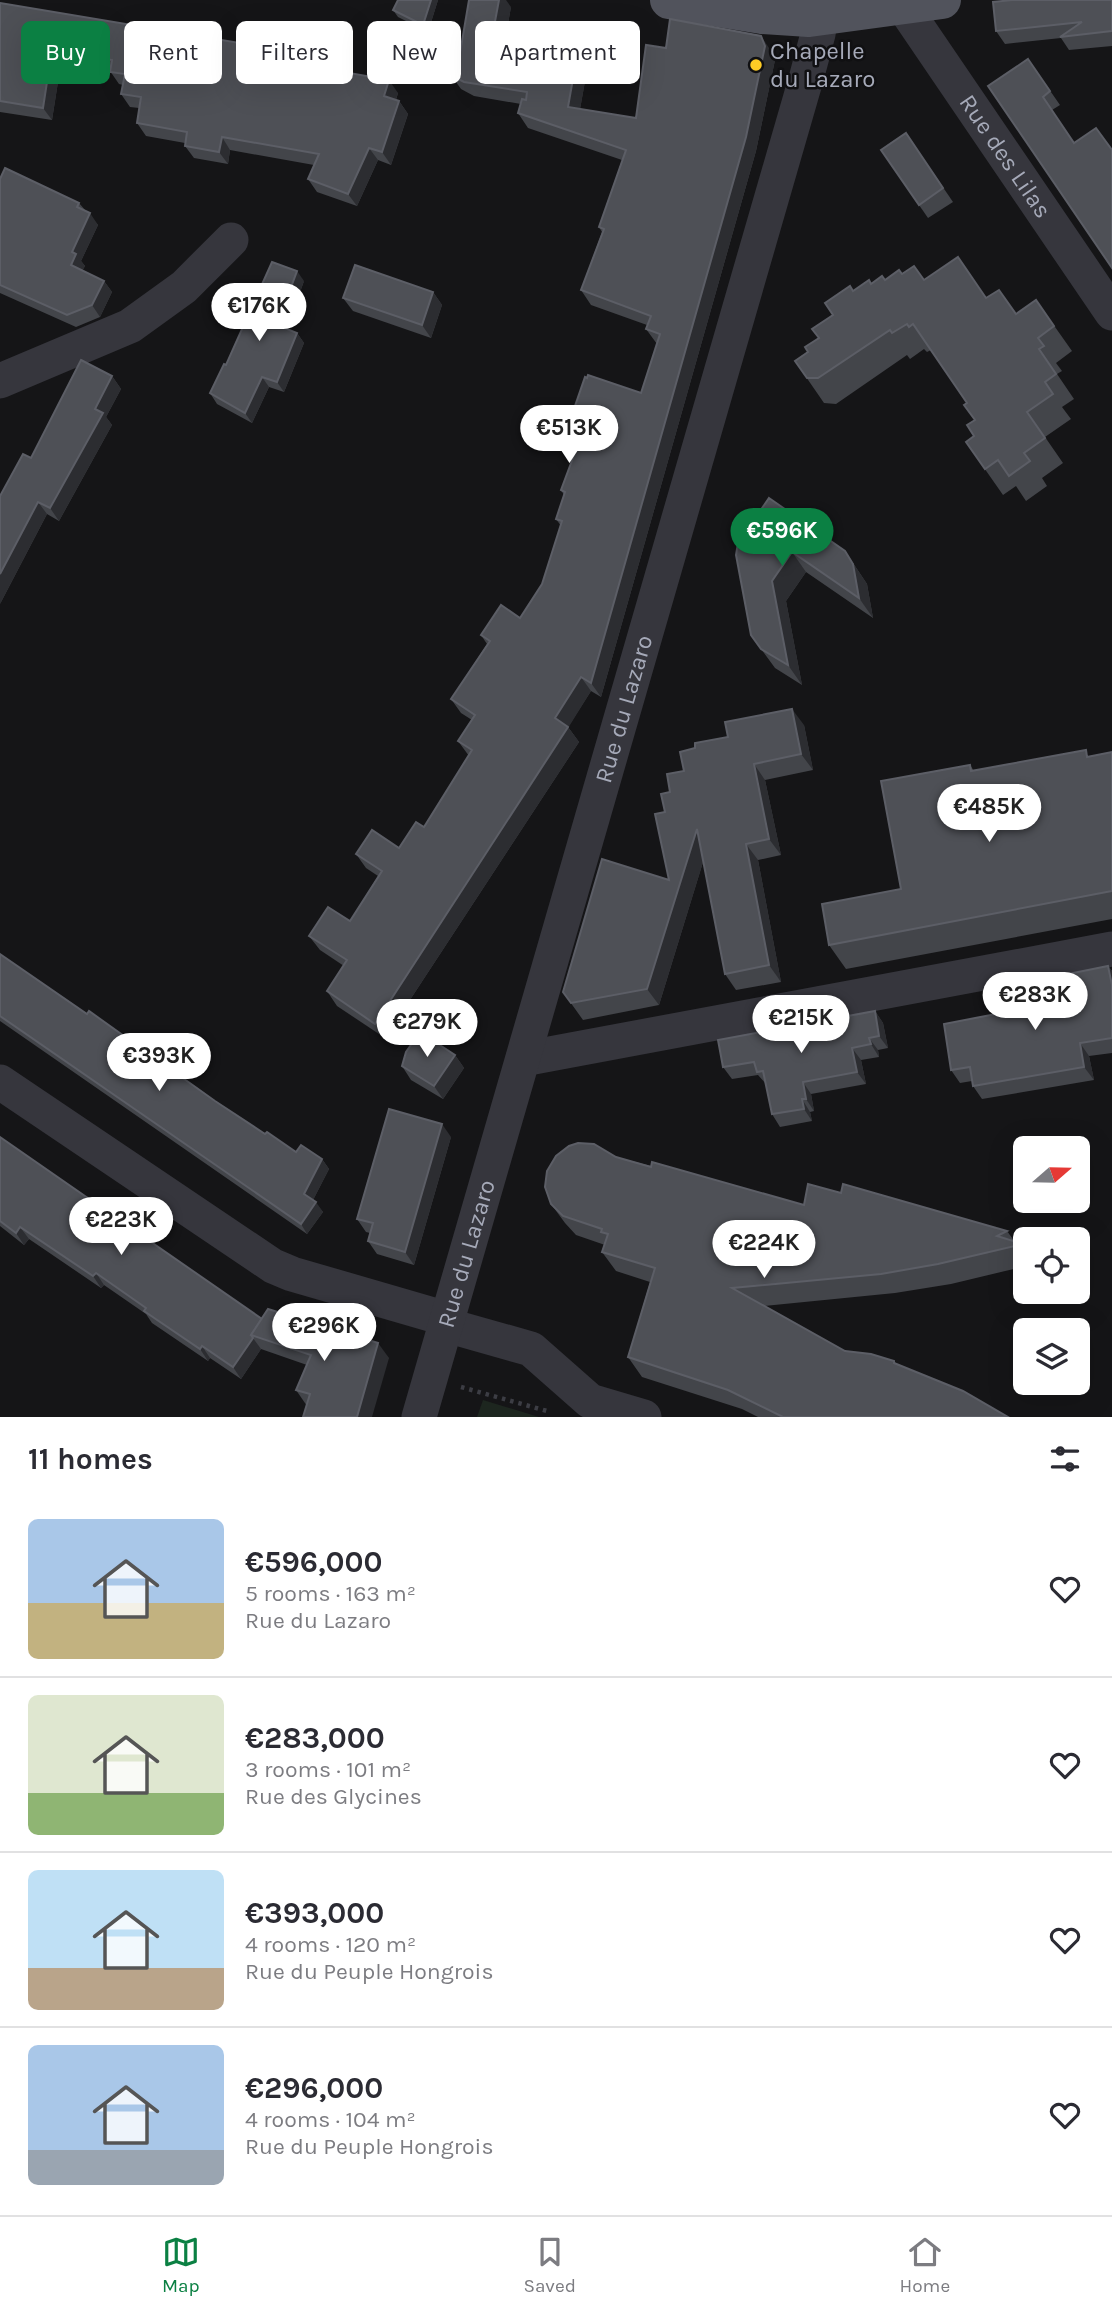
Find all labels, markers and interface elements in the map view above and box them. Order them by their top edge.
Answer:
chip: Buy [21,21,110,84]
chip: Rent [124,21,222,84]
chip: Filters [236,21,353,84]
chip: New [367,21,461,84]
chip: Apartment [475,21,640,84]
place label: Chapelle du Lazaro [770,37,875,93]
marker: Chapelle du Lazaro [748,57,764,73]
street label: Rue des Lilas [953,89,1057,223]
pin: €176K [210,284,308,343]
text: €176K [227,292,291,319]
pin: €513K [520,406,618,465]
text: €513K [536,414,602,441]
pin: €596K [733,508,831,568]
text: €596K [747,517,818,544]
street label: Rue du Lazaro [589,632,658,786]
pin: €485K [940,784,1038,844]
text: €485K [953,793,1025,820]
pin: €283K [986,972,1084,1032]
text: €283K [999,981,1071,1008]
pin: €215K [752,996,850,1055]
pin: €279K [378,1000,476,1059]
text: €215K [768,1004,834,1031]
text: €279K [393,1008,462,1035]
pin: €393K [110,1034,208,1093]
text: €393K [123,1042,195,1069]
north arrow [1013,1136,1090,1213]
map controls [1013,1136,1090,1395]
street label: Rue du Lazaro [432,1176,501,1331]
pin: €223K [72,1198,170,1257]
text: €223K [85,1206,157,1233]
pin: €224K [715,1220,813,1280]
button: locate [1013,1227,1090,1304]
text: €224K [728,1229,800,1256]
pin: €296K [275,1304,373,1363]
text: €296K [288,1312,360,1339]
button: layers [1013,1318,1090,1395]
icon: filters [1046,1440,1084,1478]
text: 11 homes [28,1441,153,1477]
text: €596,000 [245,1544,383,1580]
icon: home [84,1547,168,1631]
icon: heart [1046,1570,1084,1608]
text: 5 rooms · 163 m² [245,1580,416,1607]
text: Rue du Lazaro [245,1607,391,1634]
text: €283,000 [245,1720,385,1756]
icon: home [84,1723,168,1807]
icon: heart [1046,1746,1084,1784]
text: 3 rooms · 101 m² [245,1756,411,1783]
text: Rue des Glycines [245,1783,422,1810]
text: €393,000 [245,1895,384,1931]
icon: home [84,1898,168,1982]
icon: heart [1046,1921,1084,1959]
text: 4 rooms · 120 m² [245,1931,416,1958]
text: Rue du Peuple Hongrois [245,1958,494,1985]
text: €296,000 [245,2070,383,2106]
icon: home [84,2073,168,2157]
icon: heart [1046,2096,1084,2134]
text: 4 rooms · 104 m² [245,2106,416,2133]
text: Rue du Peuple Hongrois [245,2133,494,2160]
tab: Map [162,2233,200,2297]
tab: Saved [523,2233,576,2297]
tab: Home [900,2233,950,2297]

